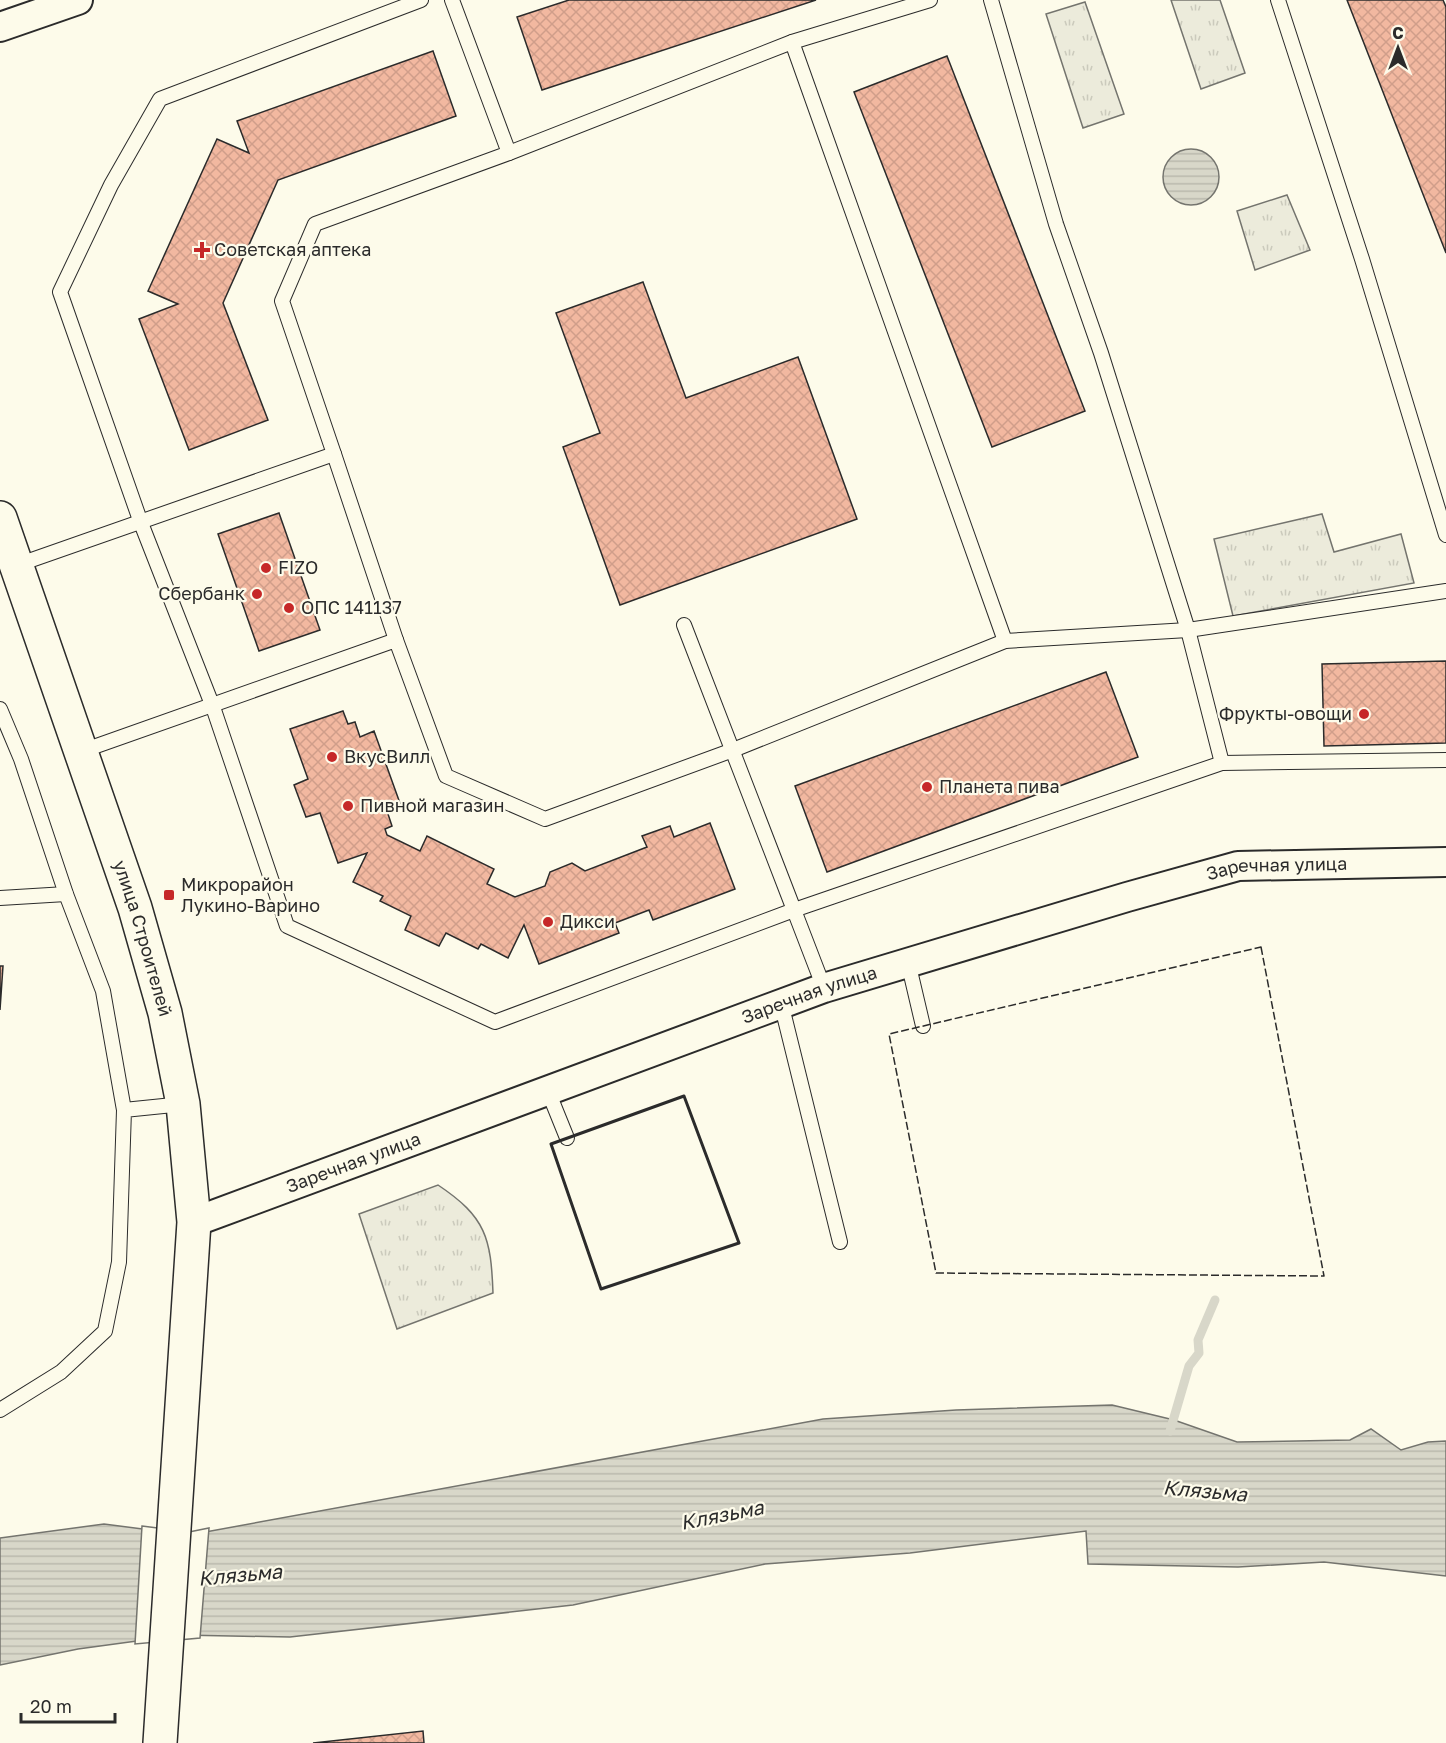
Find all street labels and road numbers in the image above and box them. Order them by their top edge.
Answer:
street label: Заречная улица [1203,852,1347,884]
street label: улица Строителей [109,857,177,1019]
street label: Заречная улица [738,961,879,1028]
street label: Заречная улица [283,1127,423,1197]

